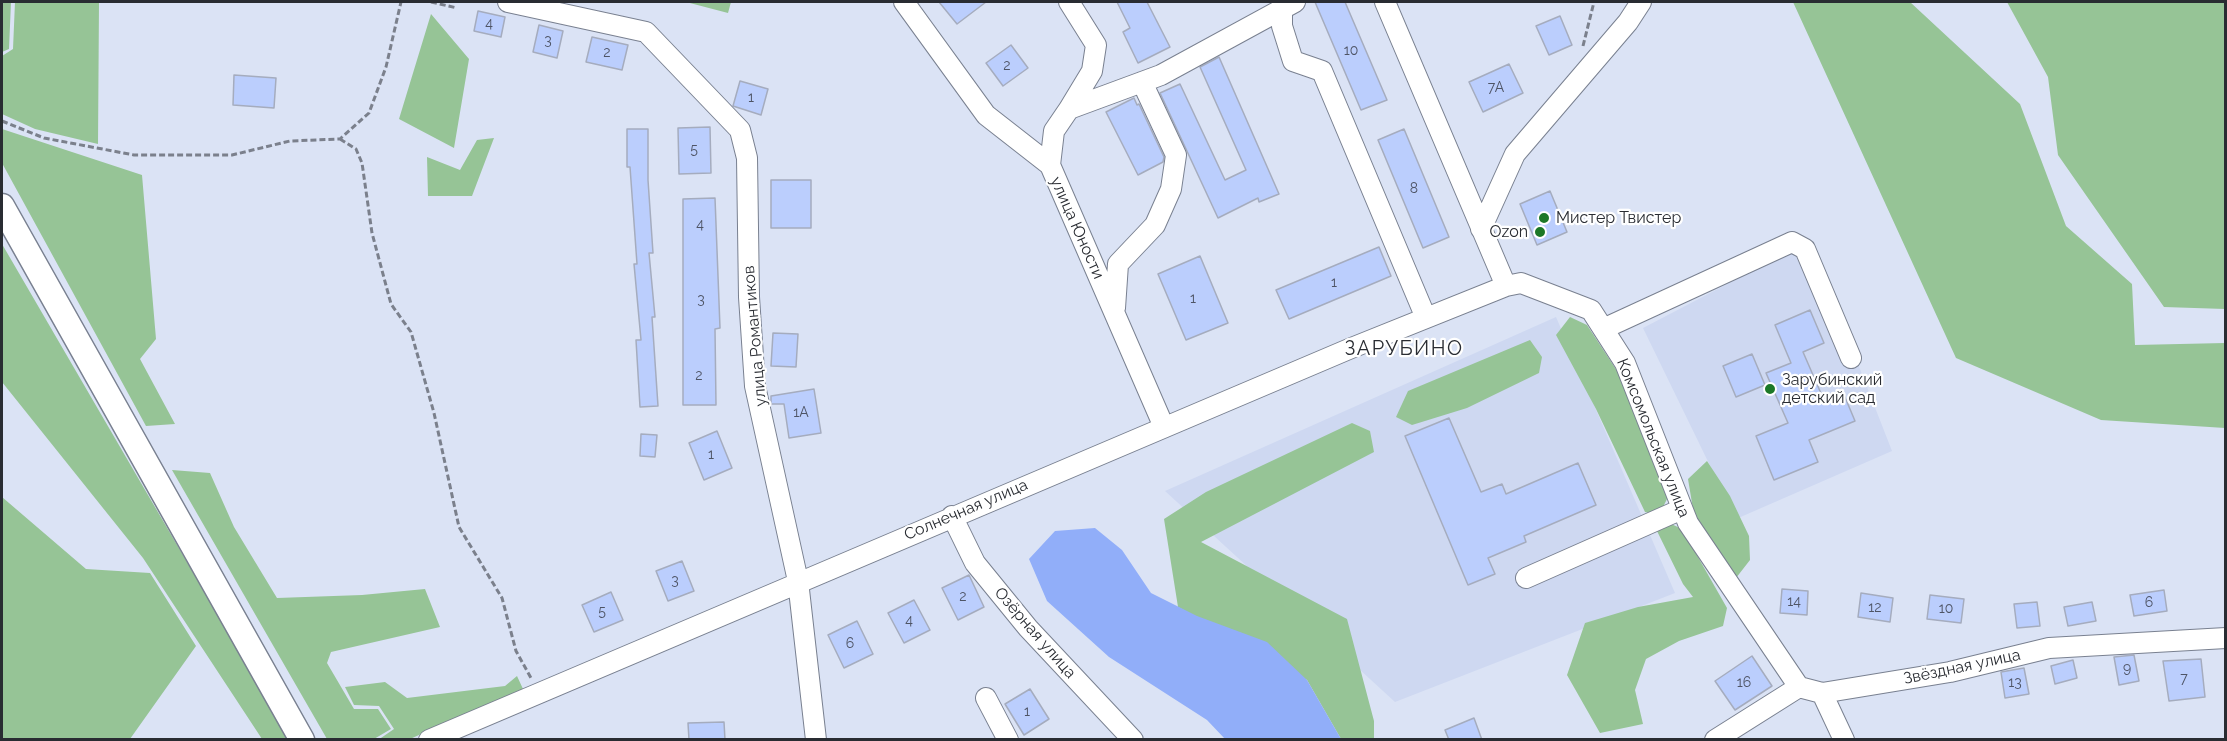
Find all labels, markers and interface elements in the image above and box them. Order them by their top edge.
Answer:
house number: 4 [485,16,493,32]
house number: 3 [544,33,552,49]
house number: 10 [1344,43,1358,59]
house number: 2 [603,45,611,61]
house number: 2 [1003,58,1011,74]
house number: 7А [1488,80,1504,96]
house number: 1 [748,90,754,106]
house number: 5 [690,142,698,158]
street label: улица Юности [1046,174,1108,282]
house number: 8 [1410,181,1418,197]
place label: Мистер Твистер [1556,208,1681,228]
marker: Мистер Твистер [1537,211,1551,225]
house number: 4 [696,217,704,233]
place label: Ozon [1489,222,1528,242]
marker: Ozon [1533,225,1547,239]
street label: улица Романтиков [739,265,771,407]
house number: 1 [1331,275,1337,291]
house number: 1 [1190,291,1196,307]
house number: 3 [697,292,705,308]
district label: ЗАРУБИНО [1345,337,1463,361]
street label: Комсомольская улица [1612,356,1694,520]
house number: 2 [695,368,703,384]
place label: Зарубинский детский сад [1782,370,1882,408]
marker: Зарубинский детский сад [1763,382,1777,396]
house number: 1А [793,405,809,421]
house number: 1 [708,447,714,463]
street label: Солнечная улица [901,475,1031,545]
house number: 3 [671,573,679,589]
street label: Озёрная улица [990,584,1080,682]
house number: 2 [959,589,967,605]
house number: 14 [1787,594,1801,610]
house number: 6 [2145,595,2153,611]
house number: 12 [1868,600,1882,616]
house number: 10 [1939,601,1953,617]
house number: 5 [598,604,606,620]
house number: 4 [905,613,913,629]
house number: 6 [846,636,854,652]
street label: Звёздная улица [1902,645,2022,689]
house number: 9 [2123,661,2131,677]
house number: 7 [2180,671,2188,687]
house number: 16 [1737,675,1751,691]
house number: 13 [2008,675,2022,691]
house number: 1 [1024,704,1030,720]

